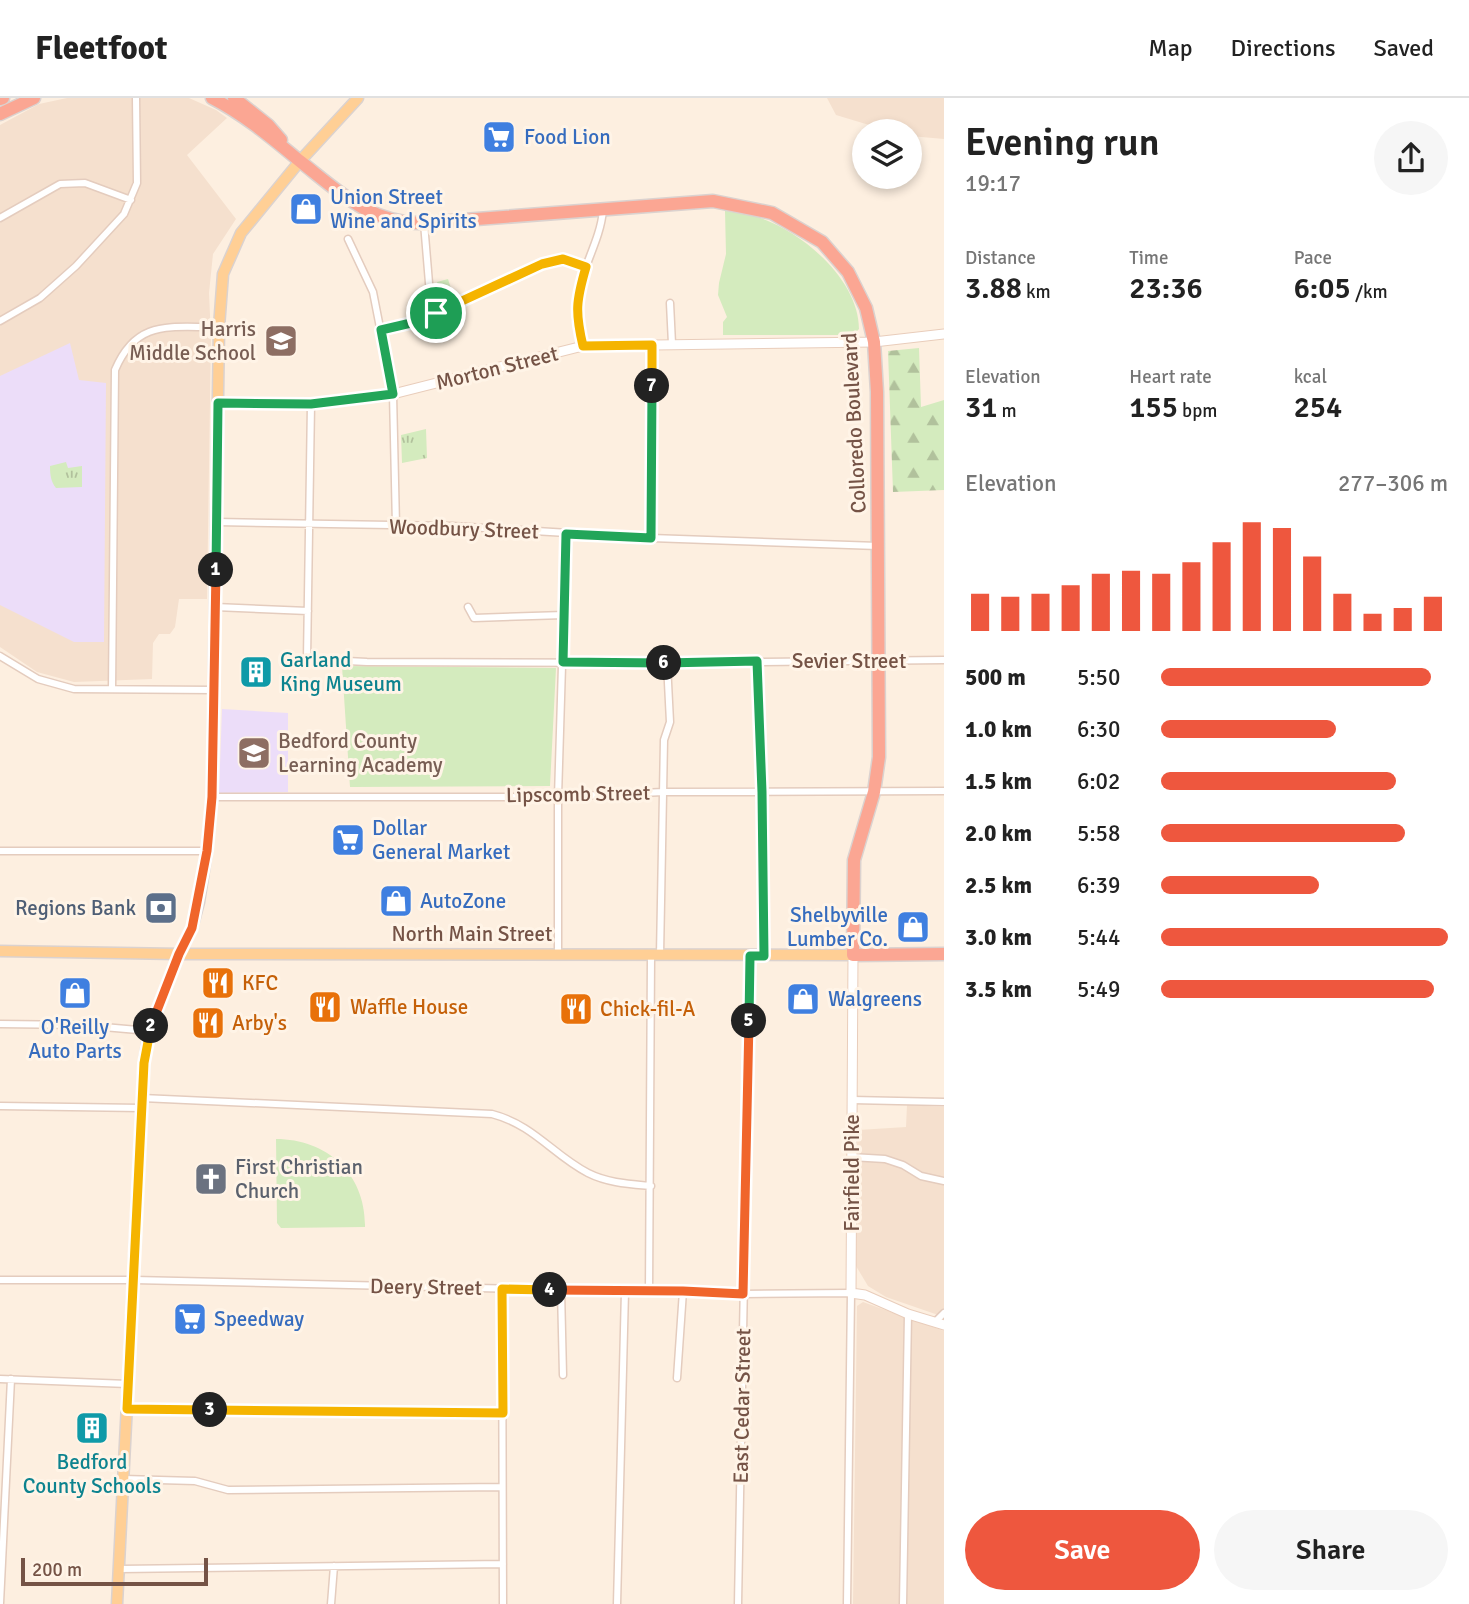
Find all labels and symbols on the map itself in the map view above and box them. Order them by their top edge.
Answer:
supermarket icon: Food Lion [480,118,518,156]
place label: Food Lion [524,124,611,150]
place label: Union Street Wine and Spirits [330,184,477,234]
shop icon: Union Street Wine and Spirits [287,190,325,228]
pin [406,283,466,343]
place label: Harris Middle School [129,316,256,366]
school or university icon: Harris Middle School [262,322,300,360]
street label: Colloredo Boulevard [836,332,872,514]
street label: Morton Street [433,340,561,396]
pin: 7 [634,368,670,404]
street label: Woodbury Street [389,513,539,545]
pin: 1 [198,552,234,588]
pin: 6 [646,646,682,680]
place label: Garland King Museum [280,647,402,697]
street label: Sevier Street [792,648,906,674]
building icon: Garland King Museum [237,653,275,691]
place label: Bedford County Learning Academy [278,728,443,778]
school or university icon: Bedford County Learning Academy [235,734,273,772]
street label: Lipscomb Street [506,780,650,808]
place label: Dollar General Market [372,815,510,865]
supermarket icon: Dollar General Market [329,821,367,859]
shop icon: AutoZone [377,882,415,920]
place label: AutoZone [420,888,506,914]
bank icon: Regions Bank [142,889,180,927]
place label: Regions Bank [15,895,136,921]
place label: Shelbyville Lumber Co. [787,902,888,952]
shop icon: Shelbyville Lumber Co. [894,908,932,946]
street label: North Main Street [392,921,552,947]
restaurant icon: KFC [199,964,237,1002]
place label: KFC [242,970,278,996]
shop icon: O'Reilly Auto Parts [56,974,94,1012]
shop icon: Walgreens [784,980,822,1018]
place label: Walgreens [828,986,922,1012]
restaurant icon: Waffle House [306,988,344,1026]
restaurant icon: Chick-fil-A [557,990,595,1028]
place label: Waffle House [350,994,468,1020]
place label: Chick-fil-A [600,996,696,1022]
restaurant icon: Arby's [189,1004,227,1042]
pin: 5 [732,1004,766,1038]
pin: 2 [134,1009,168,1044]
place label: Arby's [232,1010,287,1036]
place label: O'Reilly Auto Parts [28,1014,122,1064]
street label: Fairfield Pike [839,1114,865,1232]
place label: First Christian Church [235,1154,363,1204]
church icon: First Christian Church [192,1160,230,1198]
pin: 4 [532,1272,568,1308]
street label: Deery Street [370,1273,482,1301]
supermarket icon: Speedway [171,1300,209,1338]
place label: Speedway [214,1306,304,1332]
street label: East Cedar Street [728,1328,756,1484]
pin: 3 [192,1392,228,1428]
building icon: Bedford County Schools [73,1409,111,1447]
place label: Bedford County Schools [23,1449,161,1499]
scale bar [21,1555,208,1587]

